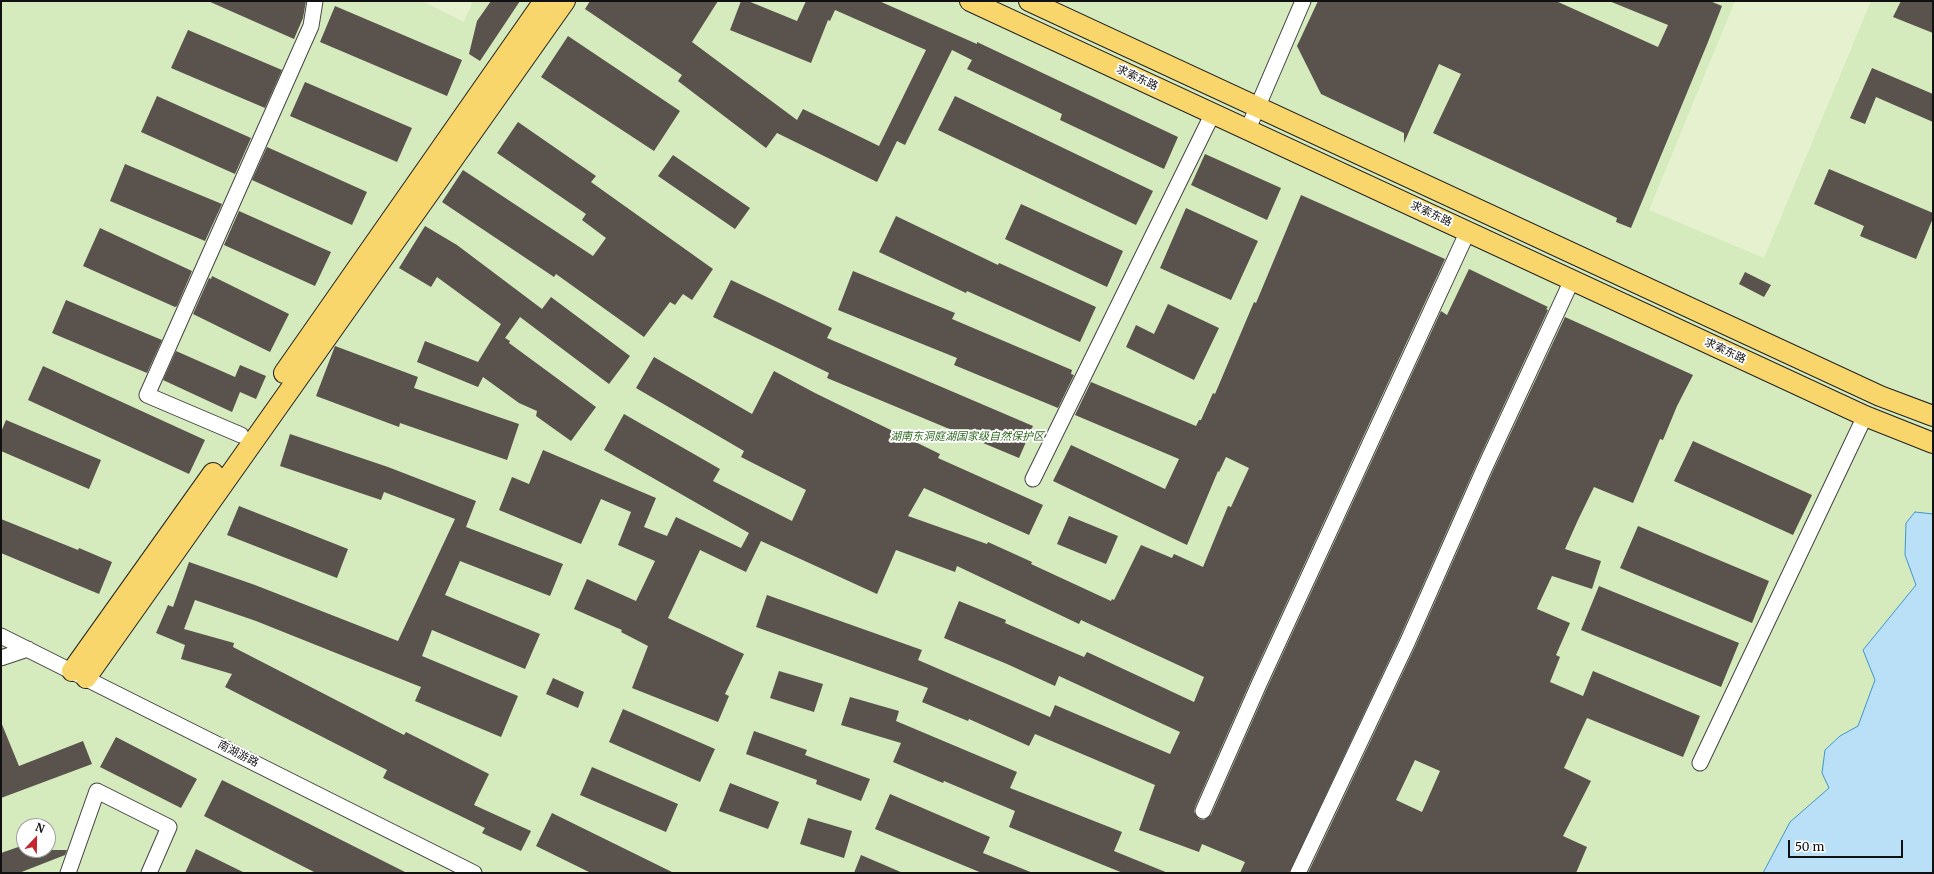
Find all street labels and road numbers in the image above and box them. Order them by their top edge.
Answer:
street label: 求索东路 [1114,63,1160,93]
street label: 求索东路 [1408,199,1454,229]
street label: 求索东路 [1702,336,1748,366]
street label: 南湖游路 [215,738,261,770]

